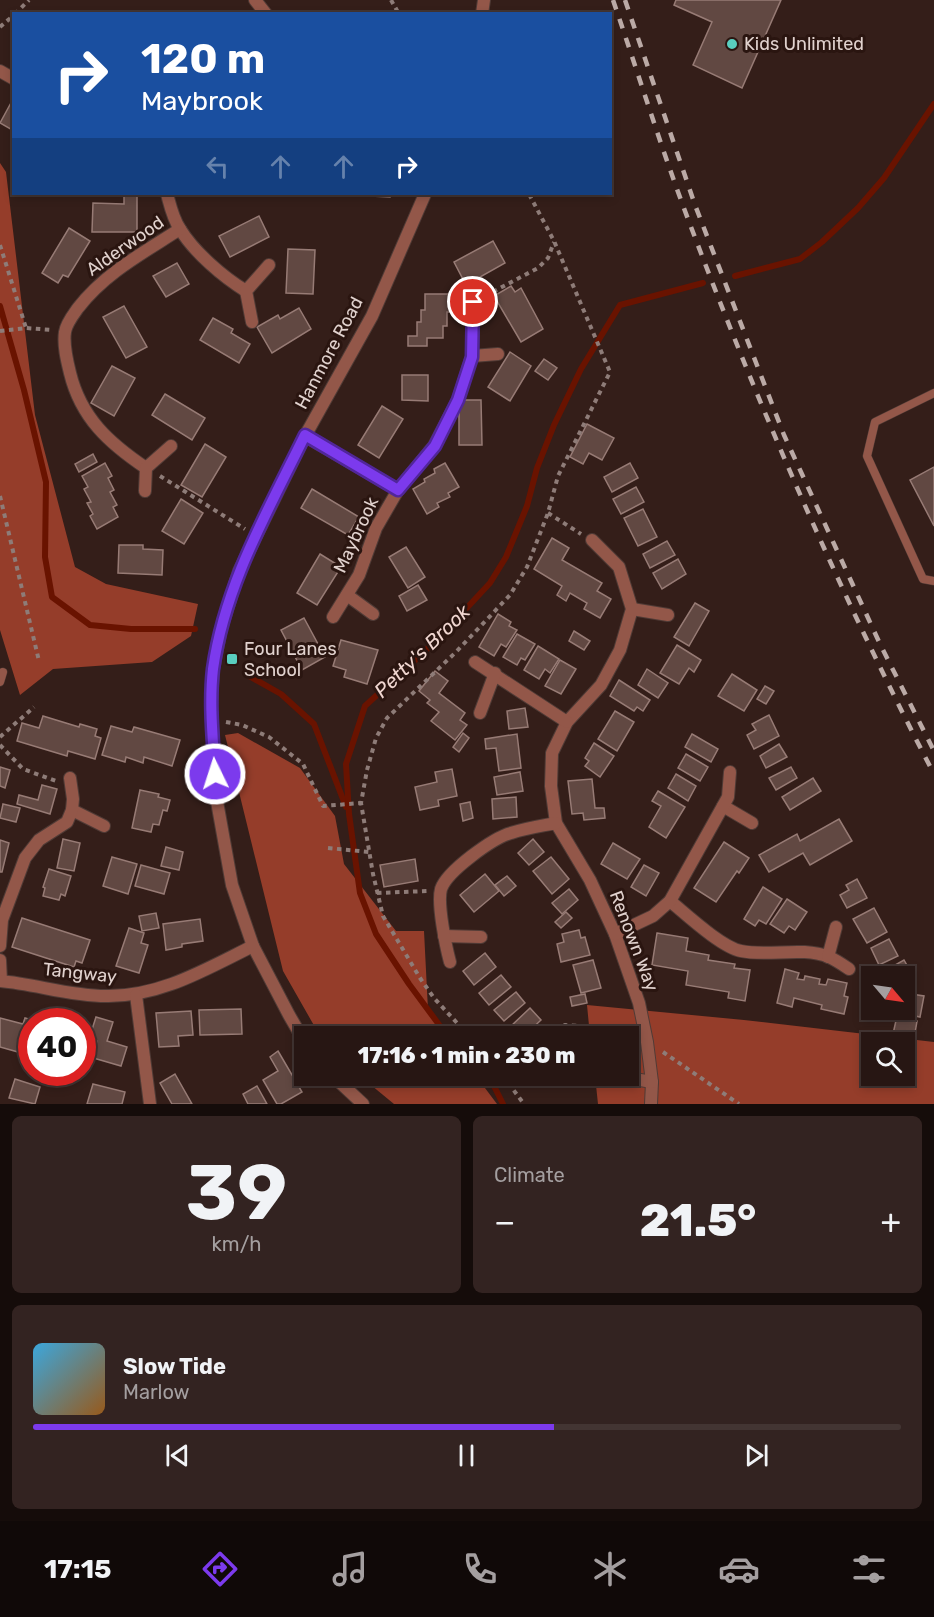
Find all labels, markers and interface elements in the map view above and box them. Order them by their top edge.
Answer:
place label: Kids Unlimited [744,33,864,55]
text: 120 m [141,34,265,84]
icon: right [42,36,120,114]
marker: Kids Unlimited [725,37,739,51]
text: Maybrook [141,85,263,117]
icon: left [201,150,234,183]
icon: ahead [264,150,297,183]
icon: ahead [327,150,360,183]
icon: right [390,150,423,183]
street label: Alderwood [82,211,168,281]
pin [447,276,498,327]
icon: arrive [456,285,489,318]
street label: Hanmore Road [290,293,368,413]
street label: Maybrook [329,493,383,576]
water label: Petty's Brook [369,599,475,703]
place label: Four Lanes School [244,638,337,681]
marker: Four Lanes School [225,652,239,666]
position arrow [183,742,247,806]
street label: Renown Way [605,888,663,994]
street label: Tangway [42,958,118,988]
north arrow [861,966,915,1020]
map controls [861,966,915,1086]
speed limit sign: 40 [18,1008,96,1086]
button: search [861,1032,915,1086]
text: 17:16 · 1 min · 230 m [358,1042,575,1069]
text: 39 [186,1146,287,1239]
text: Climate [494,1163,565,1187]
text: 21.5° [640,1194,756,1247]
text: − [494,1202,515,1241]
text: + [880,1202,901,1241]
text: km/h [212,1232,261,1256]
text: Slow Tide [123,1353,226,1380]
text: Marlow [123,1380,190,1404]
icon: previous [161,1439,194,1472]
icon: pause [450,1439,483,1472]
icon: next [740,1439,773,1472]
icon: directions [199,1548,241,1590]
icon: music [329,1548,371,1590]
icon: phone [459,1548,501,1590]
icon: climate [589,1548,631,1590]
icon: car [718,1548,760,1590]
icon: filters [848,1548,890,1590]
text: 17:15 [44,1553,112,1585]

